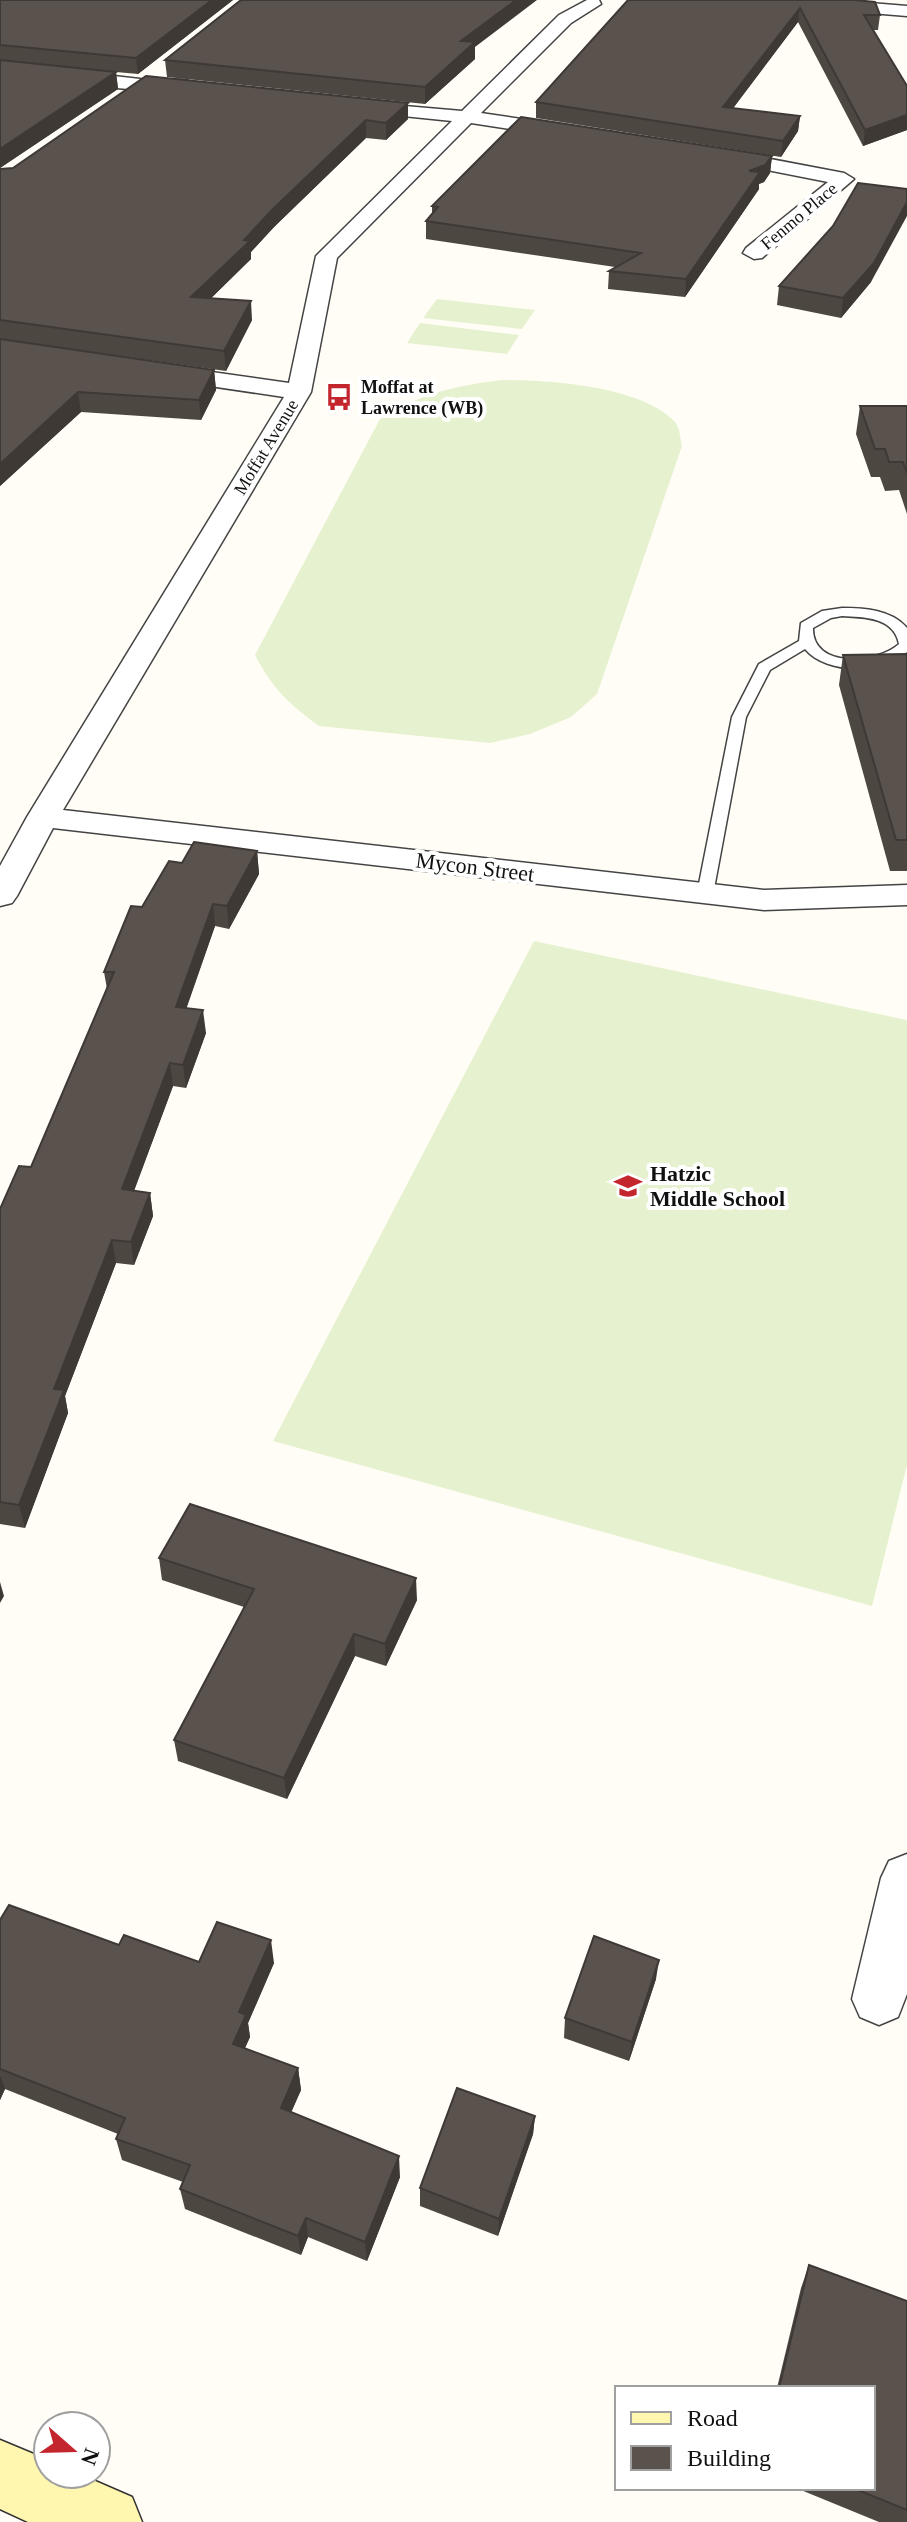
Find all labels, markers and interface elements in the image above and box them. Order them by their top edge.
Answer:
street label: Fenmo Place [757,178,841,254]
place label: Moffat at Lawrence (WB) [361,377,483,419]
bus stop icon: Moffat at Lawrence (WB) [324,382,354,412]
street label: Moffat Avenue [230,396,302,498]
street label: Mycon Street [414,847,536,887]
place label: Hatzic Middle School [650,1161,785,1211]
school or university icon: Hatzic Middle School [613,1171,643,1201]
legend [615,2386,875,2490]
text: Road [687,2405,738,2431]
north arrow [32,2410,112,2490]
text: N [76,2445,105,2469]
text: Building [687,2445,771,2471]

